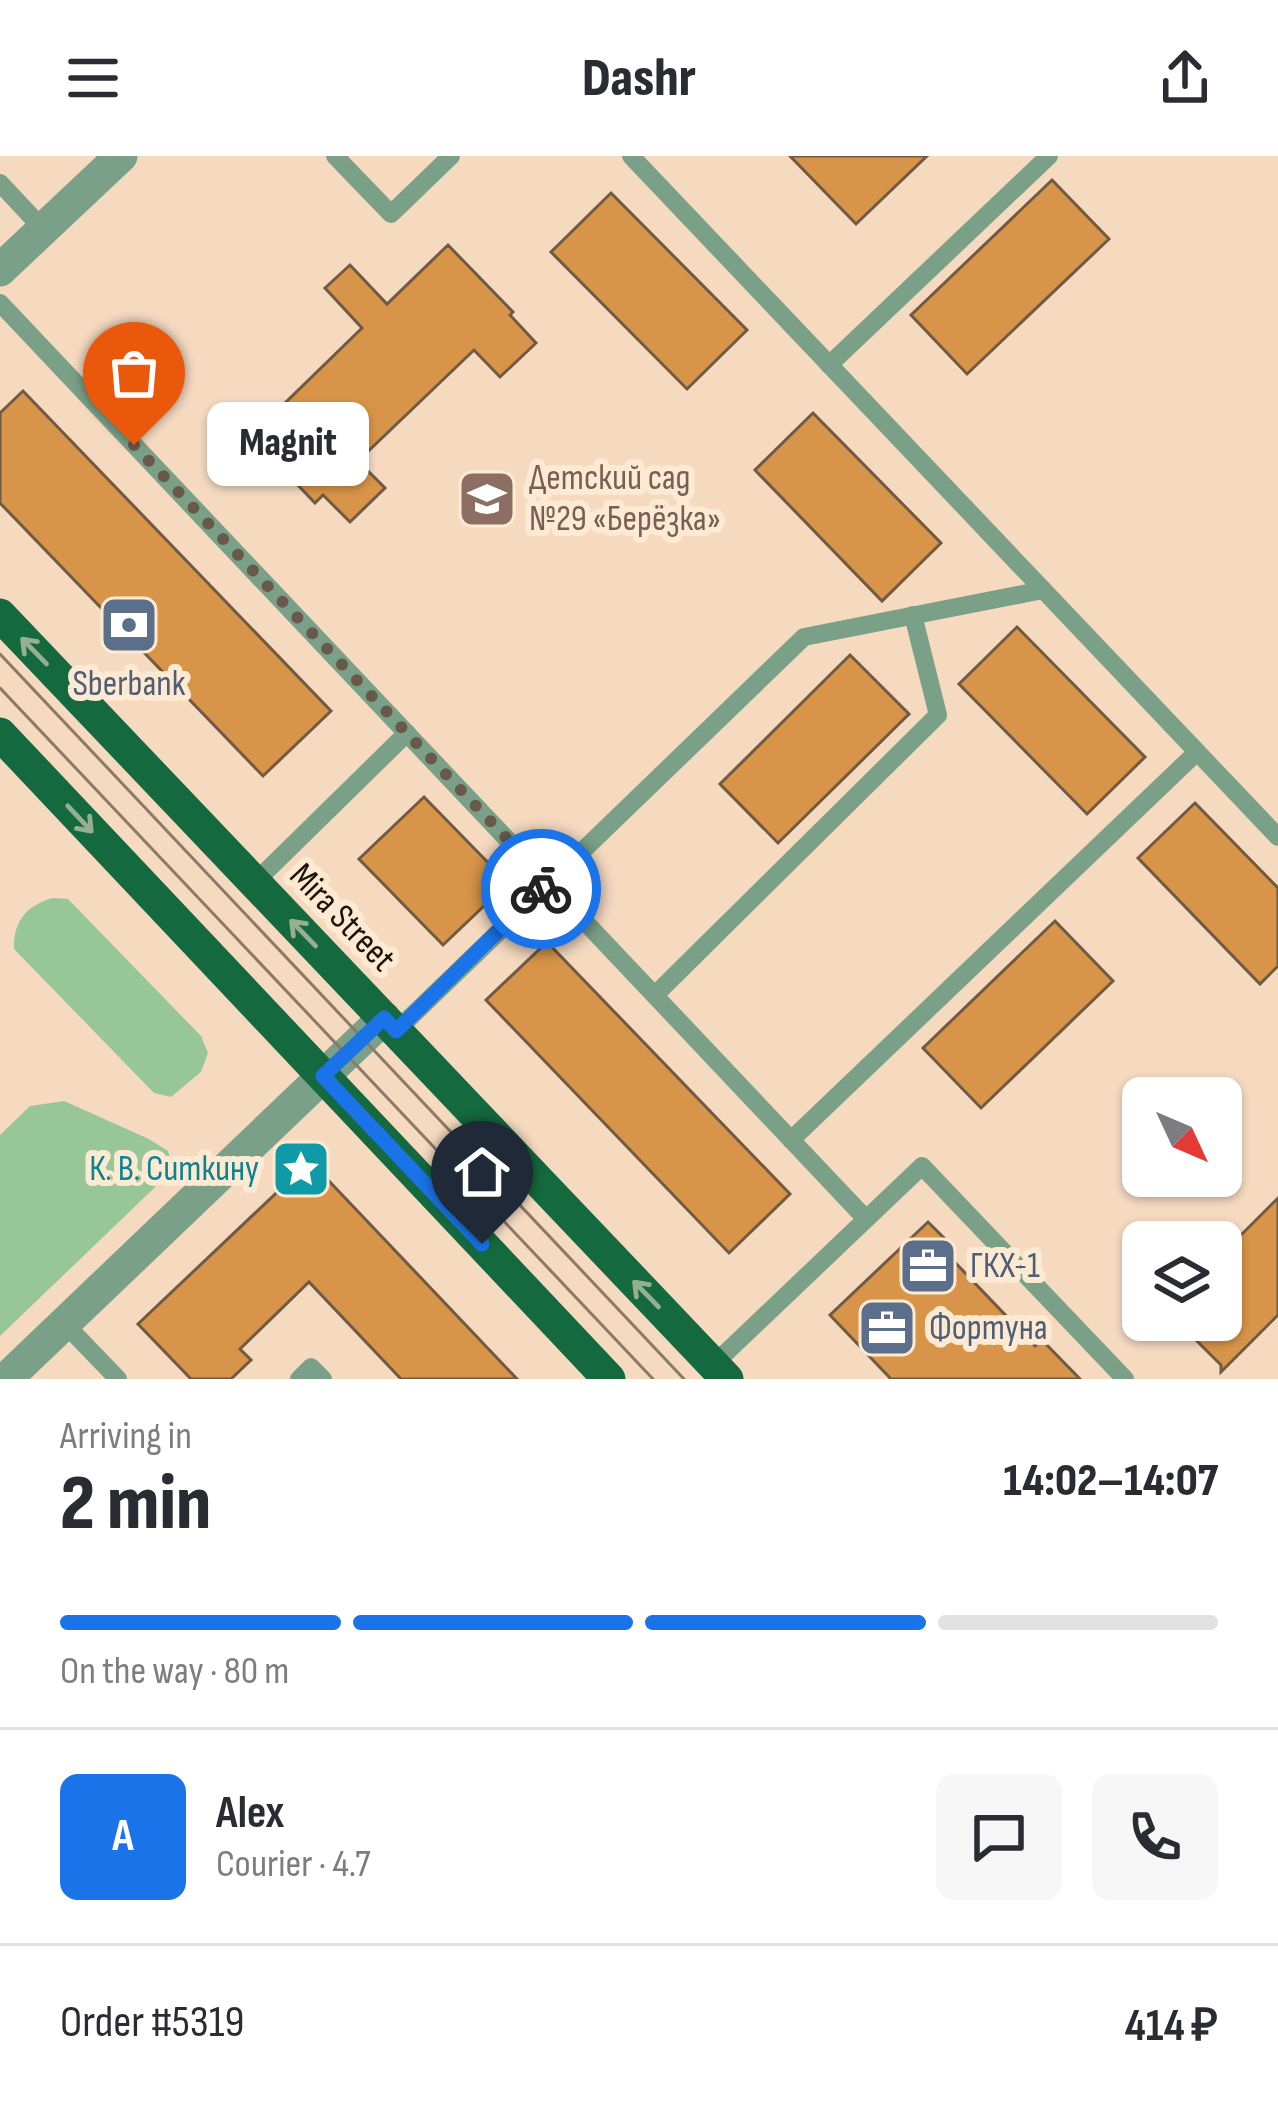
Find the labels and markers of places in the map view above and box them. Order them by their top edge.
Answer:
pin [83,322,185,445]
callout: Magnit [206,403,368,487]
place label: Детский сад №29 «Берёзка» [529,457,721,541]
school or university icon: Детский сад №29 «Берёзка» [456,468,518,530]
bank icon: Sberbank [98,594,160,656]
place label: Sberbank [72,663,186,706]
pin [431,1121,533,1244]
place icon: К. В. Ситкину [270,1138,332,1200]
place label: К. В. Ситкину [89,1148,259,1191]
office icon: ГКХ-1 [897,1235,959,1297]
place label: ГКХ-1 [970,1245,1040,1288]
office icon: Фортуна [856,1297,918,1359]
place label: Фортуна [929,1307,1048,1350]

